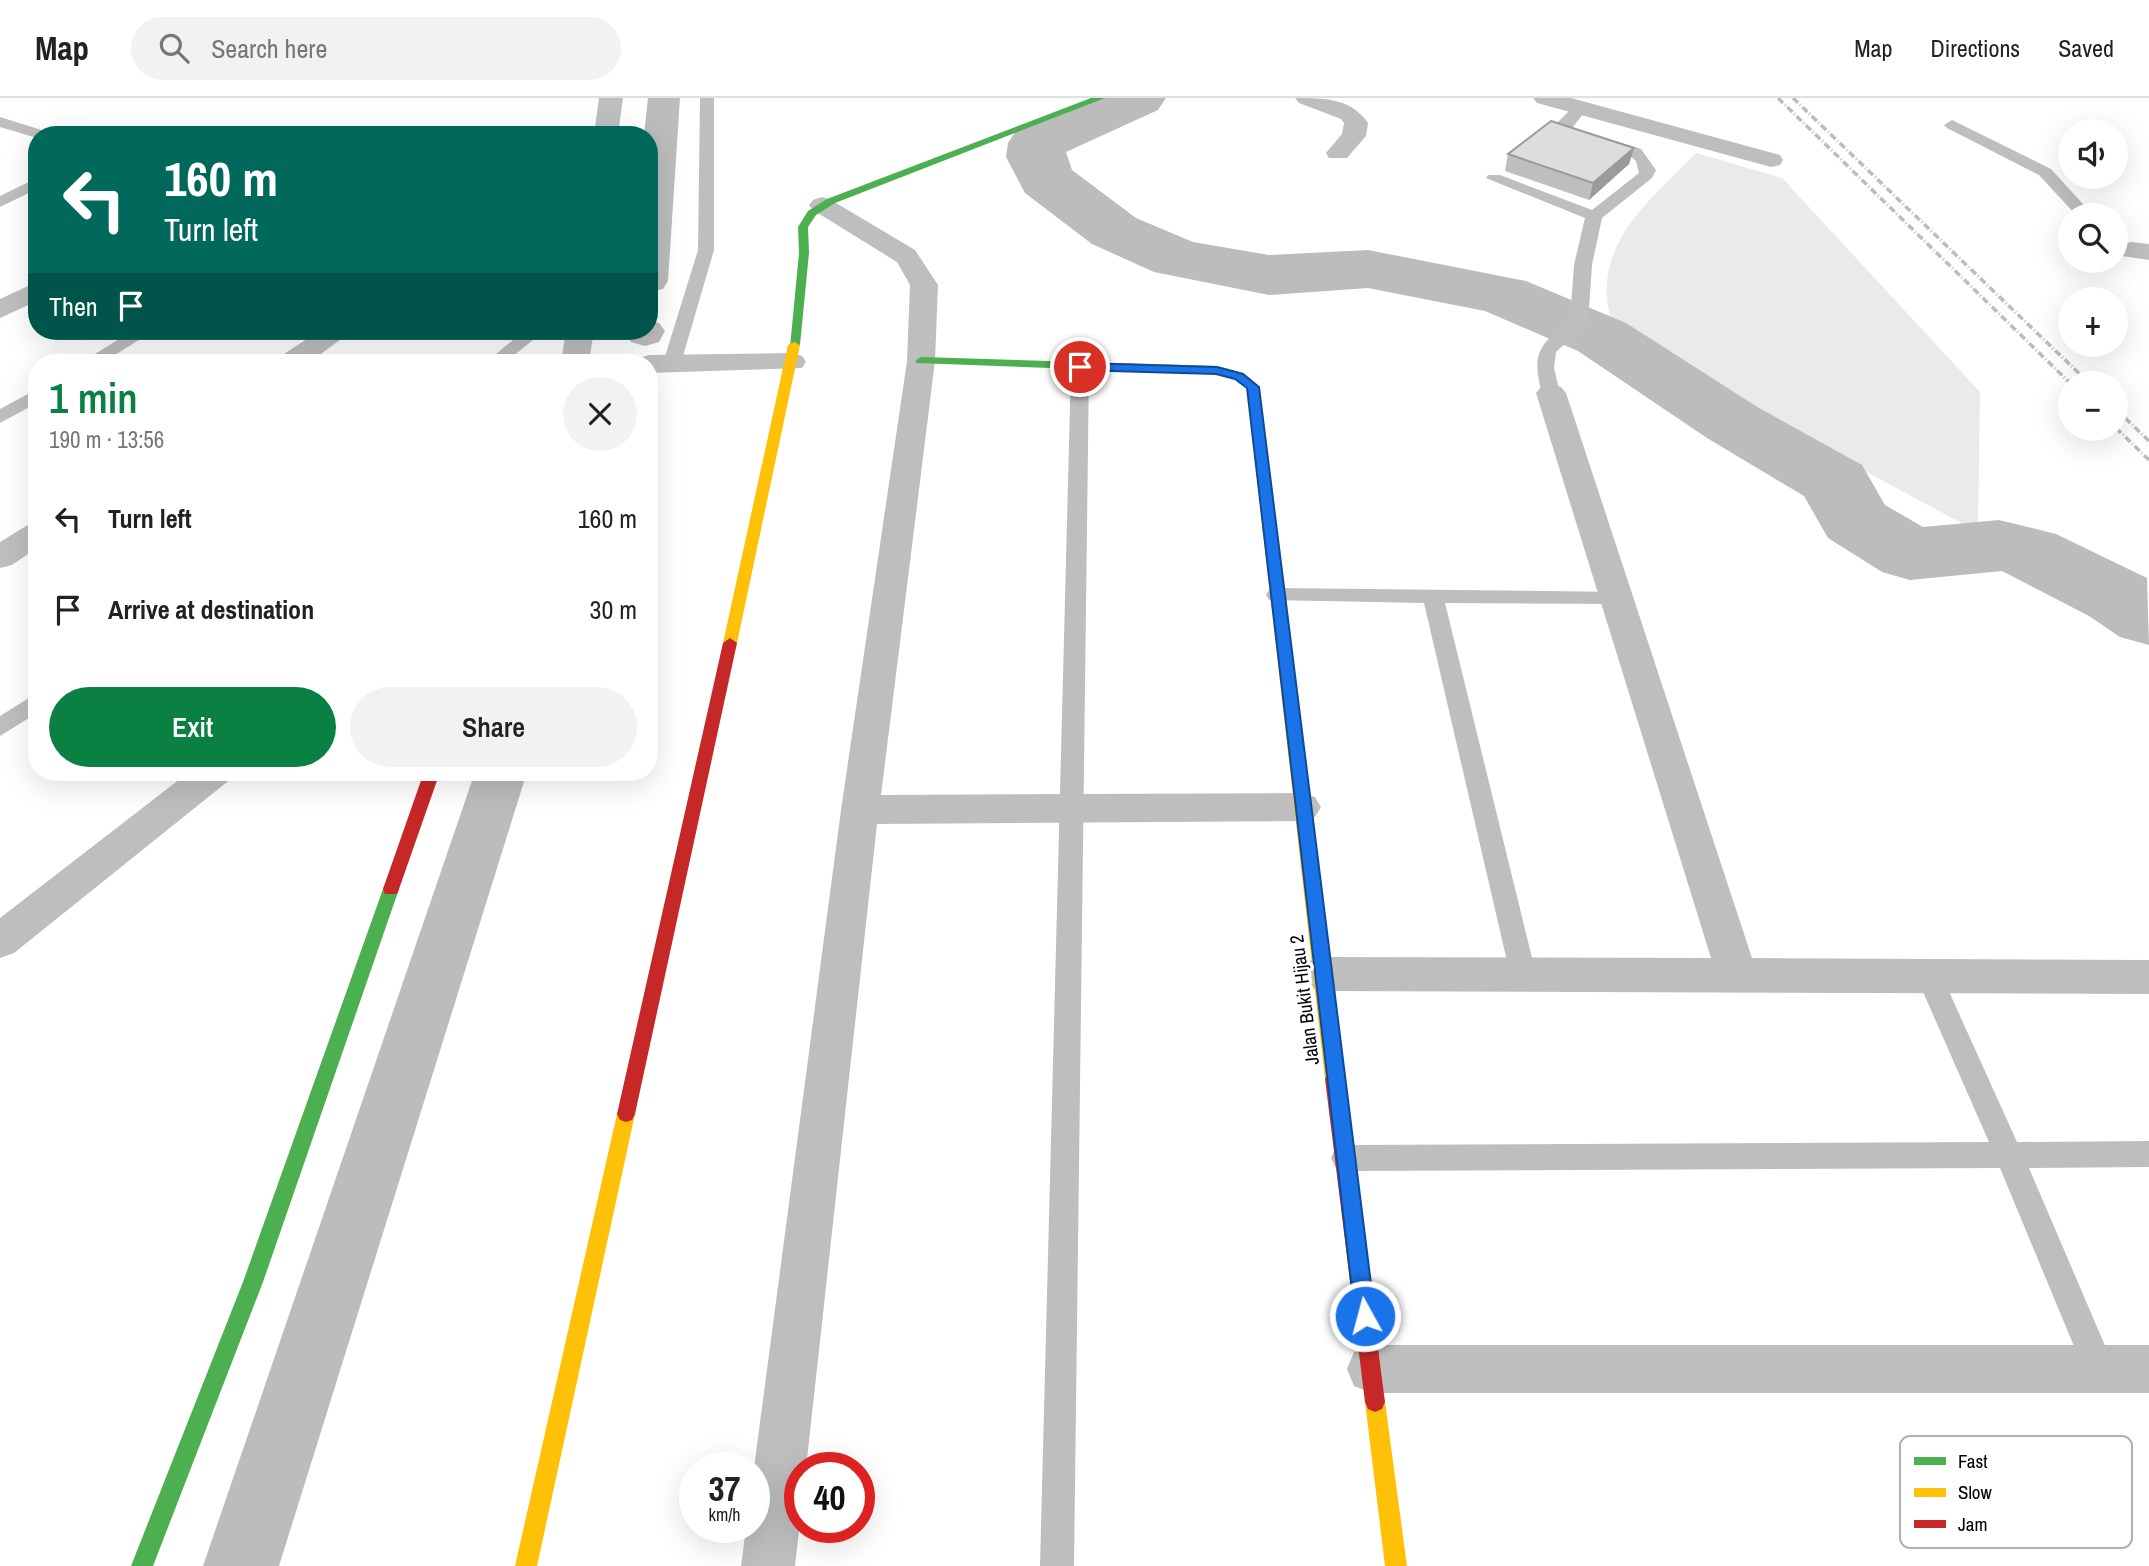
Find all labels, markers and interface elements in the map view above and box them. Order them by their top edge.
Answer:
search box [131,17,621,80]
text: Map [35,26,89,70]
icon: search [155,29,193,67]
text: Search here [211,31,327,66]
text: Map [1854,32,1892,64]
text: Directions [1930,32,2020,64]
text: Saved [2058,32,2114,64]
map controls [2058,119,2128,441]
button: sound [2058,119,2128,189]
text: 160 m [164,145,278,211]
icon: left [49,154,140,245]
button: search [2058,203,2128,273]
text: Turn left [164,208,258,251]
icon: arrive [112,287,150,325]
button: + [2058,287,2128,357]
text: Then [49,289,98,324]
pin [1050,337,1110,397]
icon: arrive [1061,348,1099,386]
text: 1 min [49,370,138,426]
button: − [2058,371,2128,441]
button: close [563,377,637,451]
text: 190 m · 13:56 [49,424,164,455]
icon: left [49,500,87,538]
text: Turn left [108,501,192,536]
text: 160 m [578,501,637,536]
icon: arrive [49,591,87,629]
text: Arrive at destination [108,592,314,627]
text: 30 m [590,592,637,627]
button: Exit [49,687,336,767]
button: Share [350,687,637,767]
street label: Jalan Bukit Hijau 2 [1283,934,1325,1066]
position arrow [1328,1279,1402,1353]
legend [1900,1436,2132,1548]
text: Fast [1958,1448,1988,1474]
speed limit sign: 40 [784,1452,875,1543]
text: 37 [709,1465,740,1512]
text: Slow [1958,1479,1993,1505]
text: km/h [709,1502,741,1527]
text: Jam [1958,1511,1987,1537]

